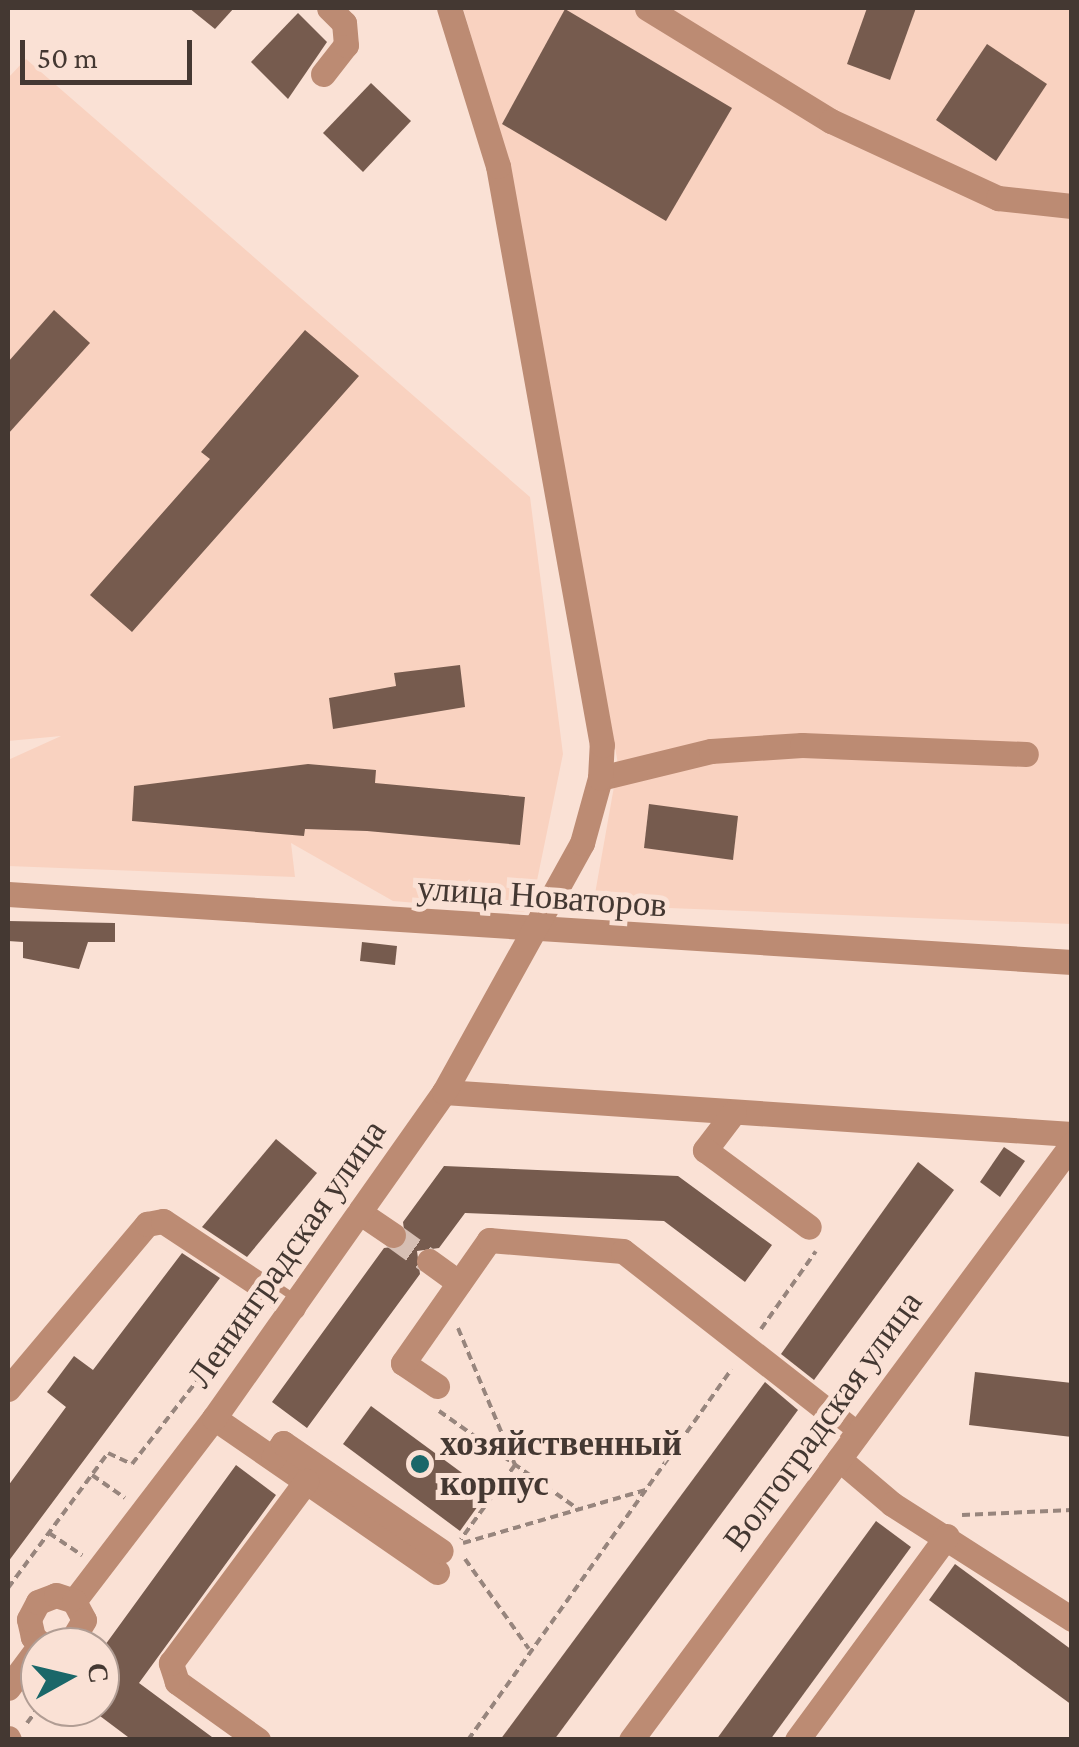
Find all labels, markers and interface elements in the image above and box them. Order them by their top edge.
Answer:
scale bar [25,20,198,82]
text: 50 m [37,41,98,74]
street label: улица Новаторов [416,867,668,927]
street label: Ленинградская улица [179,1112,395,1396]
street label: Волгоградская улица [715,1283,931,1559]
place label: хозяйственный корпус [440,1423,682,1505]
marker: хозяйственный корпус [409,1453,431,1475]
north arrow [20,1627,120,1727]
text: С [81,1661,115,1685]

